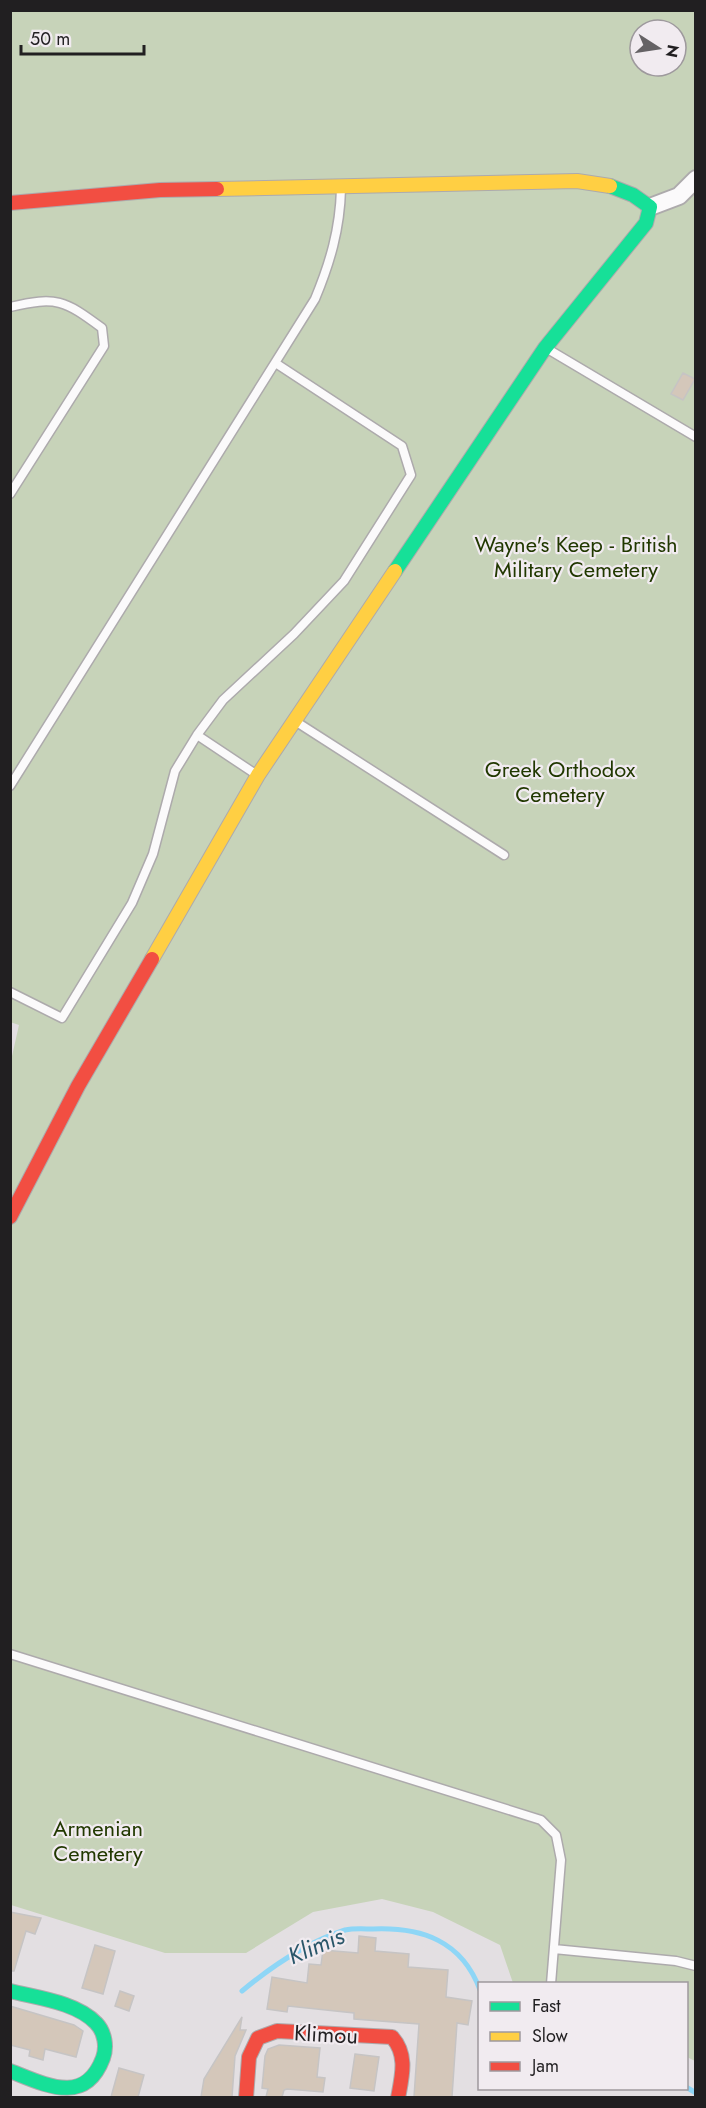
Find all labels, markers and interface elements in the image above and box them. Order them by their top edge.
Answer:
scale bar [21,18,144,56]
north arrow [628,18,688,78]
text: 50 m [30,26,70,52]
text: N [660,42,685,60]
park label: Wayne's Keep - British Military Cemetery [474,528,678,585]
park label: Greek Orthodox Cemetery [485,753,636,810]
park label: Armenian Cemetery [53,1812,143,1869]
water label: Klimis [282,1918,350,1973]
legend [478,1982,688,2090]
text: Fast [532,1993,561,2019]
street label: Klimou [293,2016,359,2052]
text: Slow [532,2023,569,2049]
text: Jam [530,2053,559,2079]

